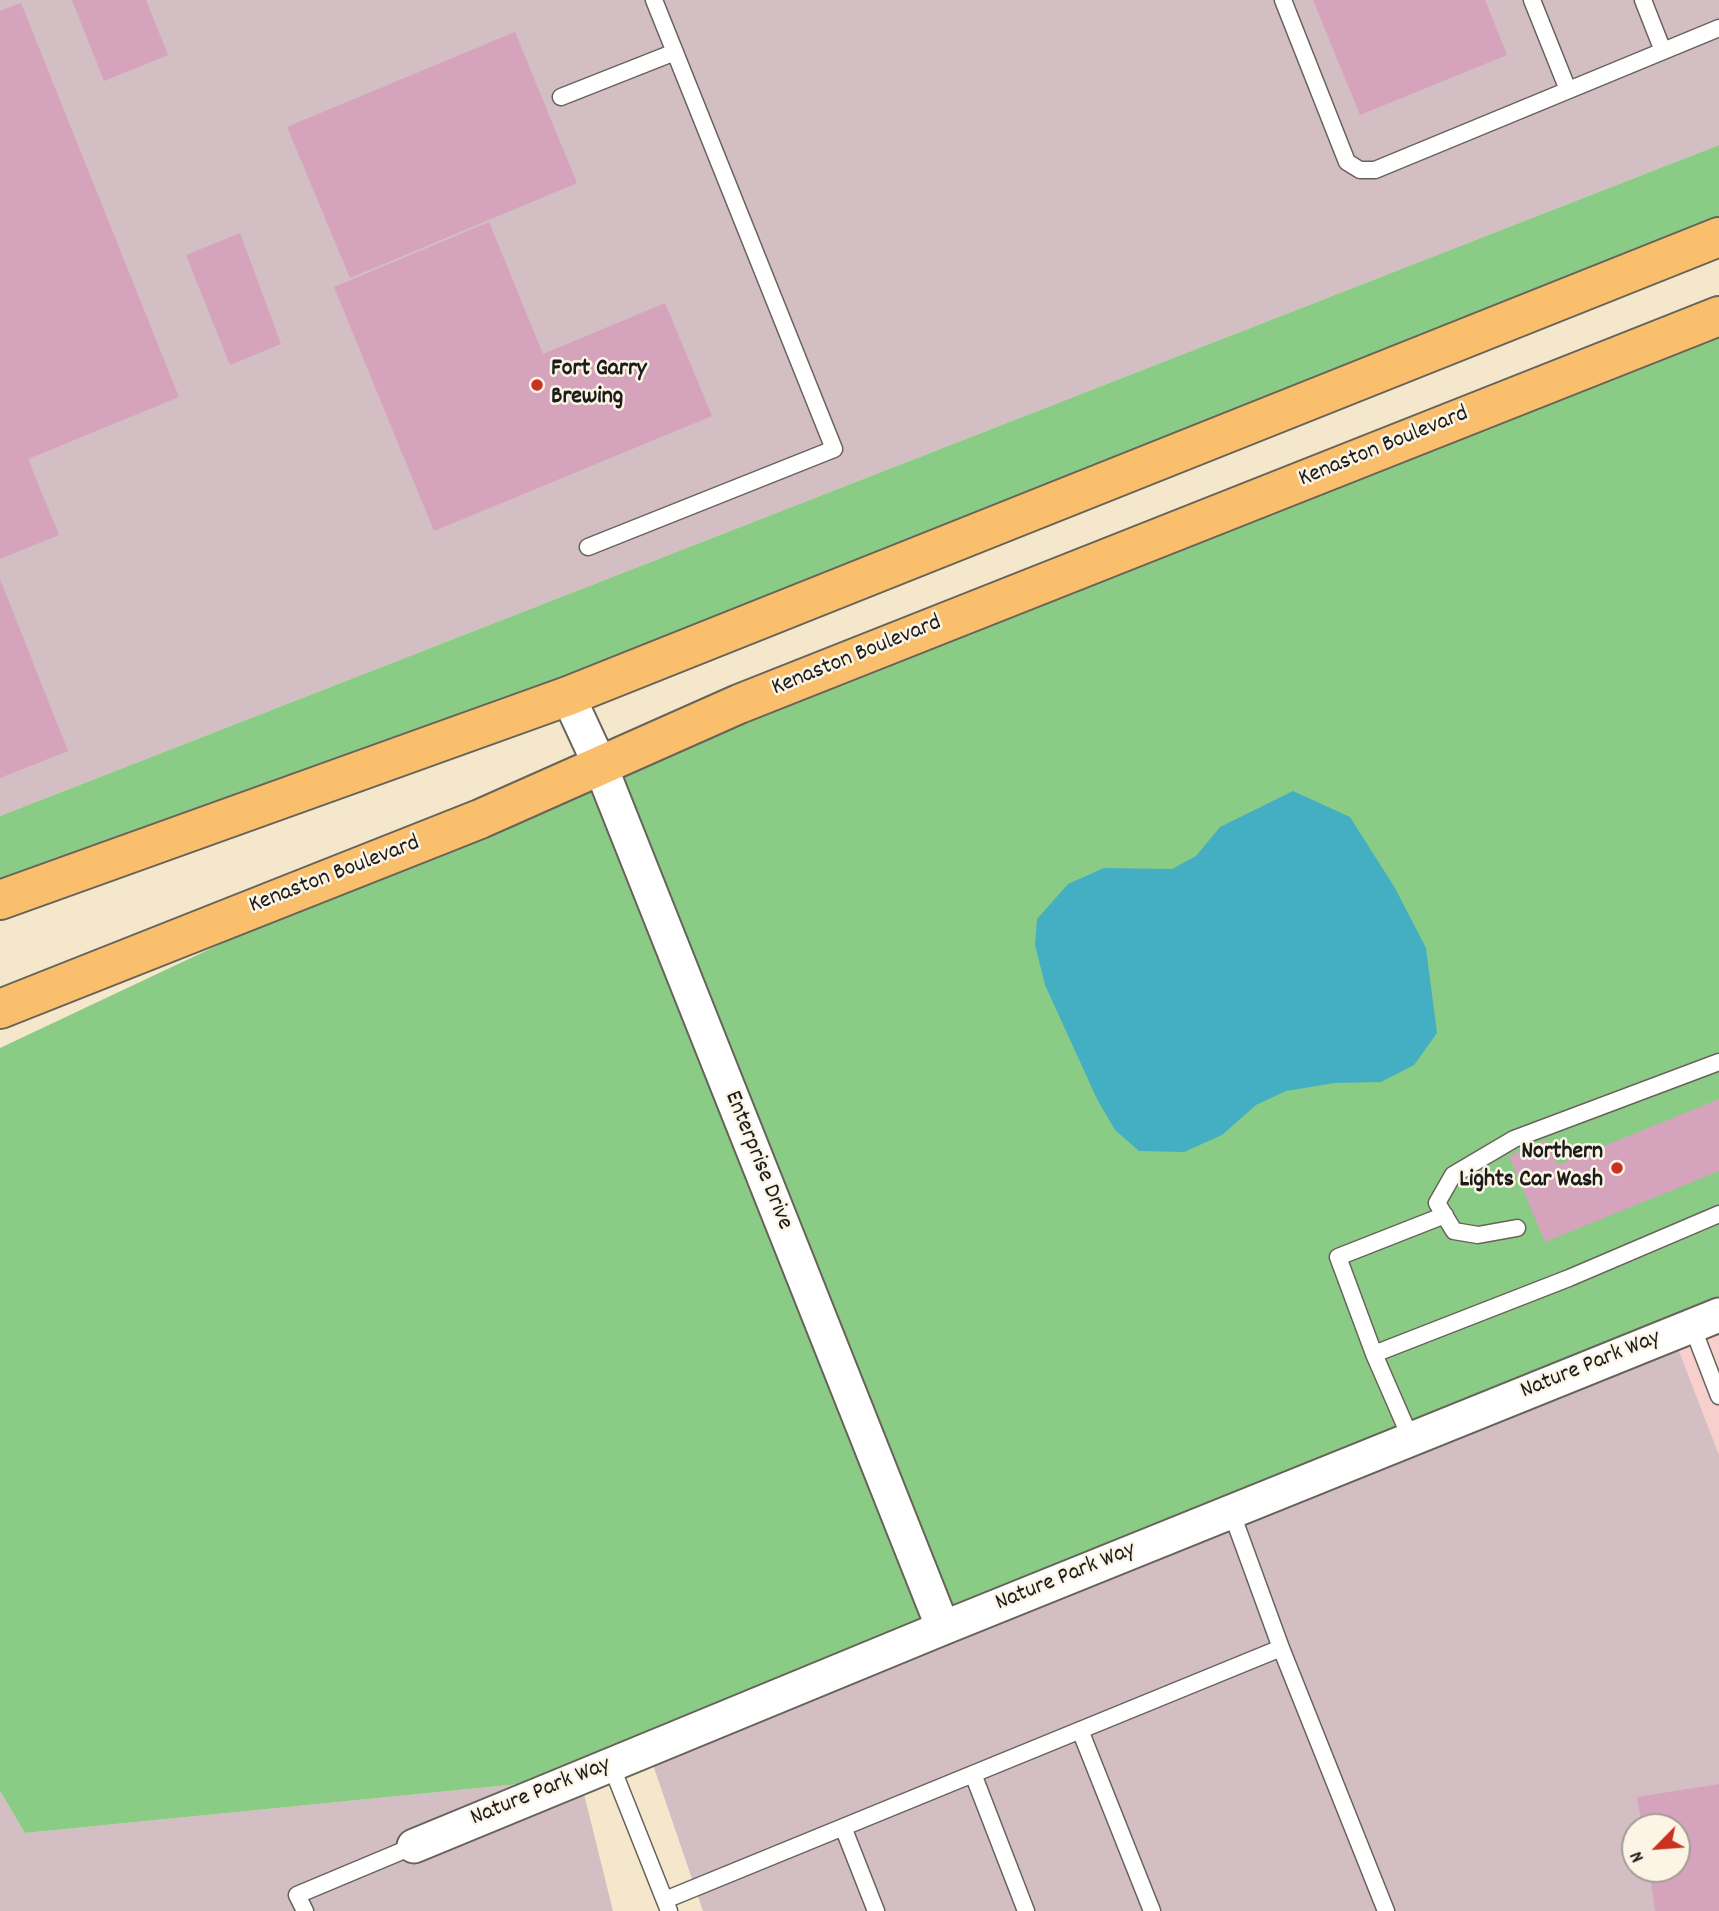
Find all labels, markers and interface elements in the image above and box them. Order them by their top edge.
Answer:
place label: Fort Garry Brewing [551,357,647,413]
marker: Fort Garry Brewing [529,377,545,393]
street label: Kenaston Boulevard [1295,401,1473,495]
street label: Kenaston Boulevard [768,610,946,704]
street label: Kenaston Boulevard [246,830,424,922]
street label: Enterprise Drive [716,1087,798,1235]
place label: Northern Lights Car Wash [1459,1140,1603,1196]
marker: Northern Lights Car Wash [1609,1160,1625,1176]
street label: Nature Park Way [1517,1325,1665,1407]
street label: Nature Park Way [992,1537,1140,1619]
street label: Nature Park Way [467,1752,615,1834]
north arrow [1621,1813,1691,1883]
text: N [1624,1846,1653,1866]

